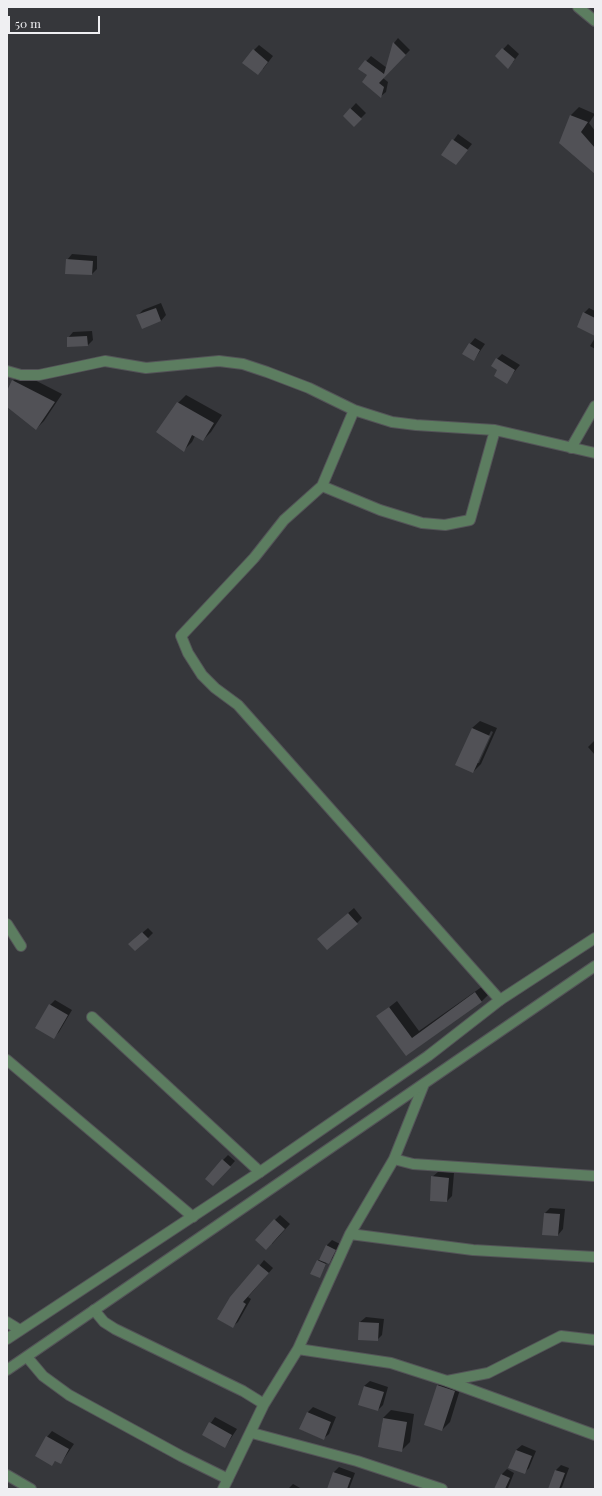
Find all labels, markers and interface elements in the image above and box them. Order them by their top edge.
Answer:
scale bar [10,8,102,34]
text: 50 m [15,15,41,31]

